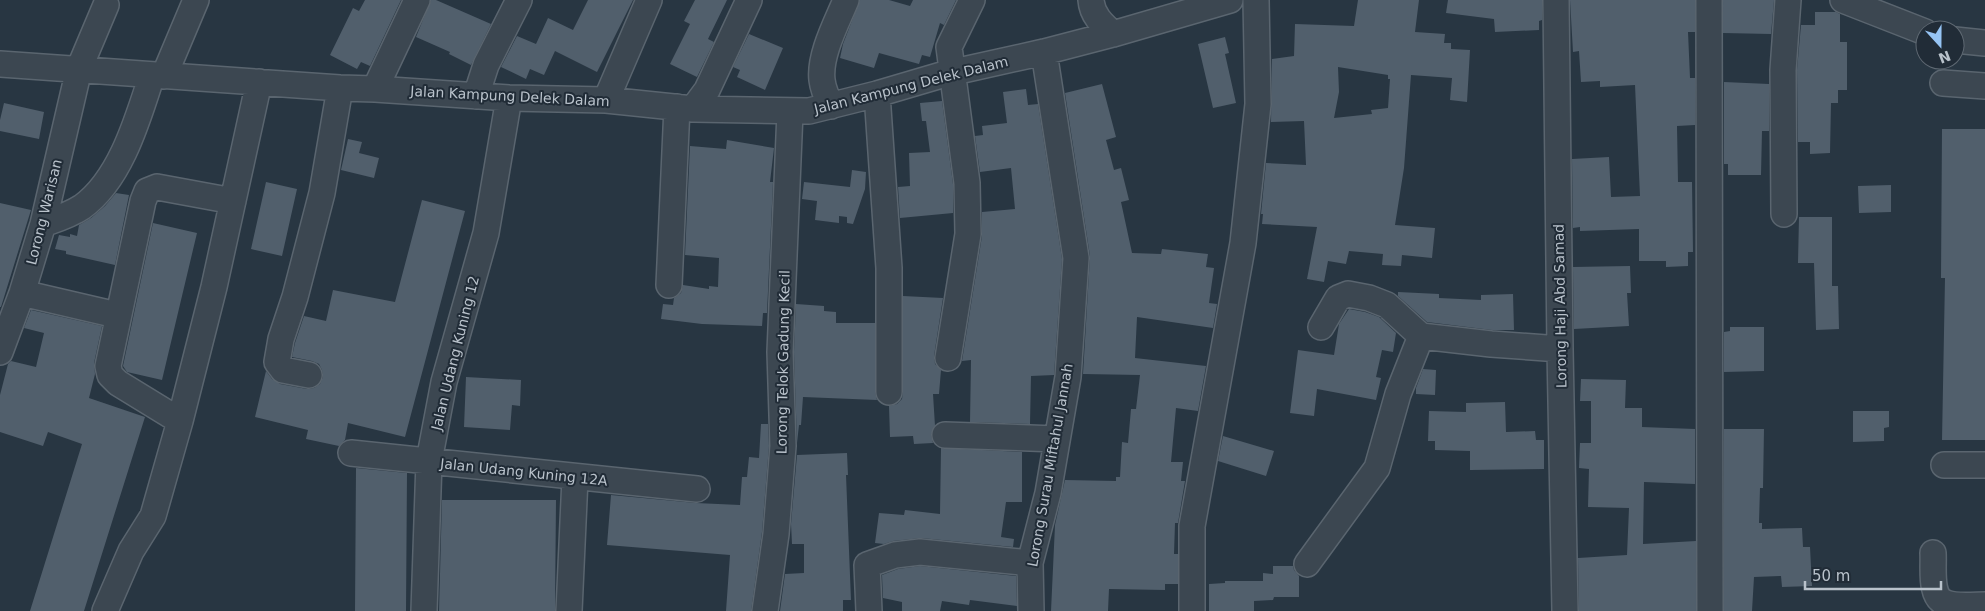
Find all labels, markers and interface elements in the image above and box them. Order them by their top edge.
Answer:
north arrow [1915,20,1965,70]
text: N [1936,48,1953,67]
street label: Jalan Kampung Delek Dalam [811,53,1010,117]
street label: Jalan Kampung Delek Dalam [409,83,610,109]
street label: Lorong Warisan [23,158,65,266]
street label: Lorong Haji Abd Samad [1551,224,1569,388]
street label: Lorong Telok Gadung Kecil [773,270,793,454]
street label: Jalan Udang Kuning 12 [428,274,482,433]
street label: Lorong Surau Miftahul Jannah [1024,362,1076,568]
street label: Jalan Udang Kuning 12A [439,455,609,489]
scale bar [1805,558,1941,590]
text: 50 m [1812,567,1850,585]

